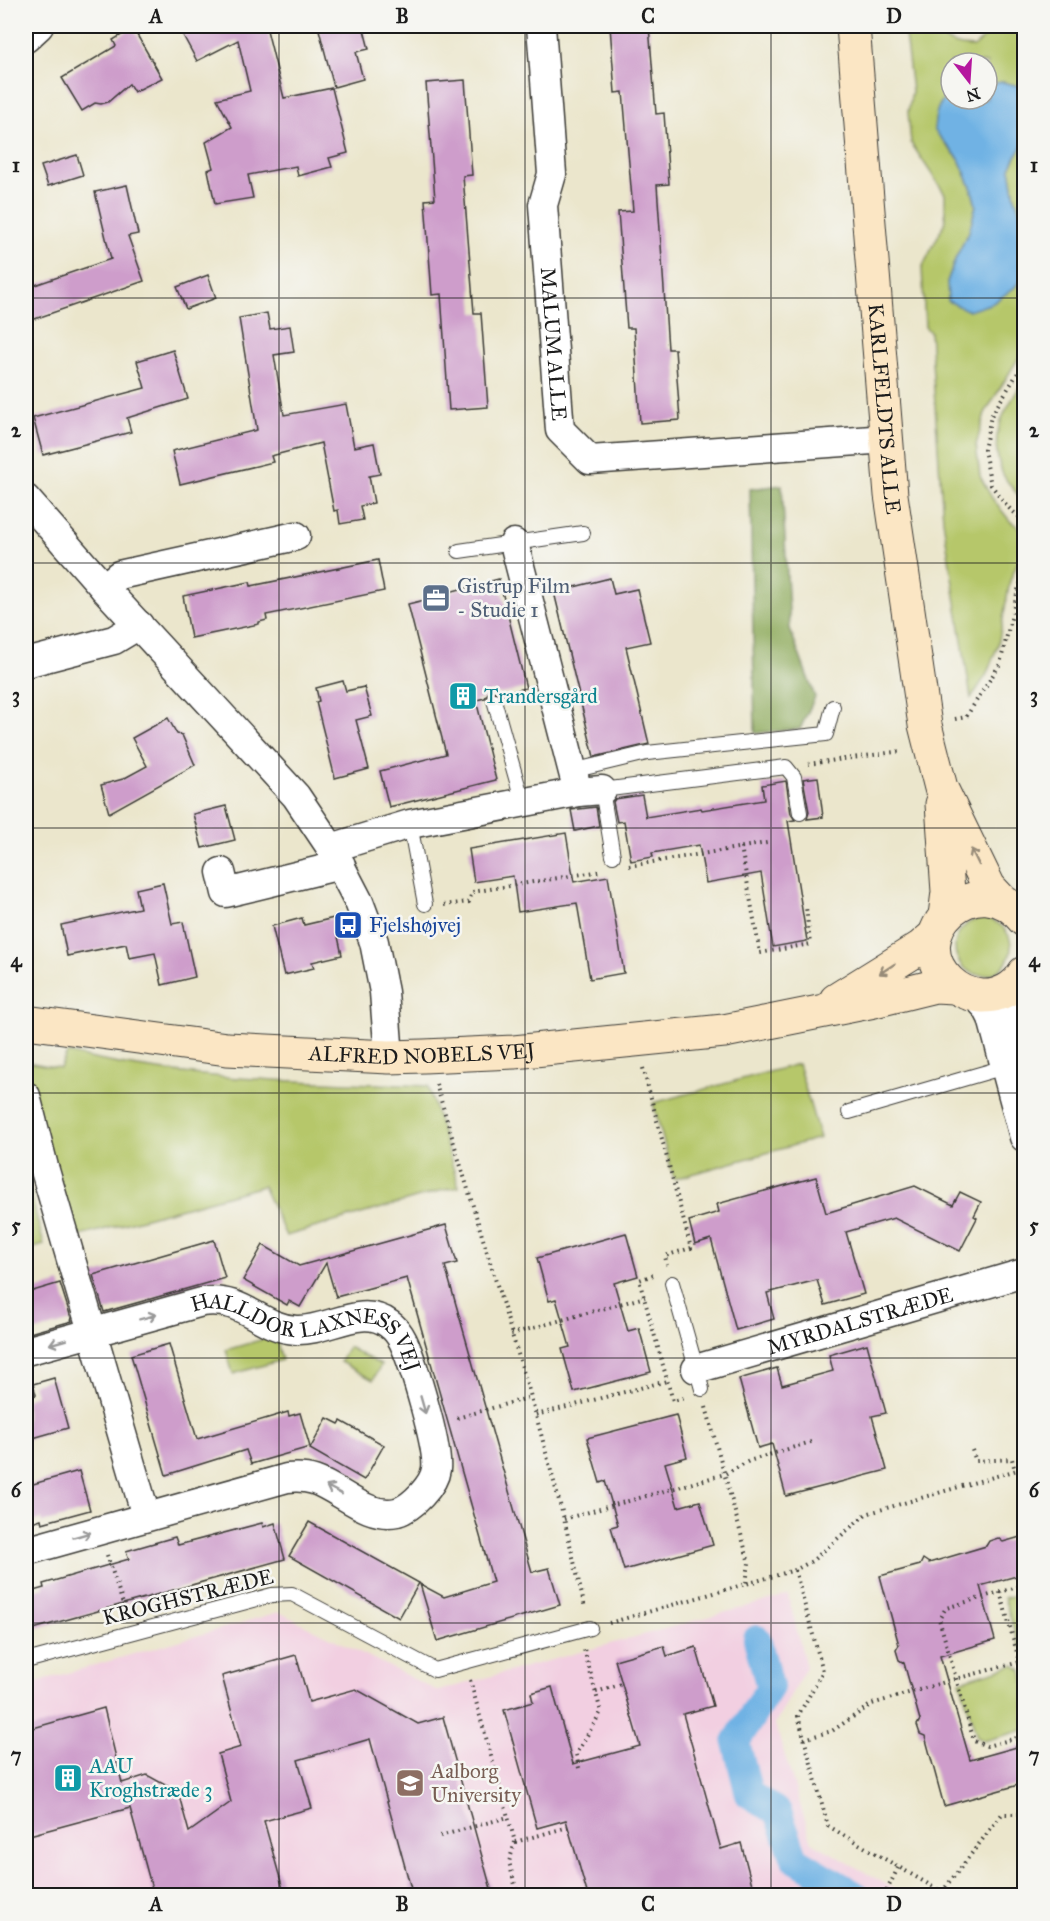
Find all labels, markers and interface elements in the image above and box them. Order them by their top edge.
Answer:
text: A [147,4,163,28]
text: B [395,4,409,28]
text: C [641,4,655,28]
text: D [886,4,902,28]
north arrow [939,51,999,111]
text: N [964,84,983,106]
text: 1 [12,153,20,177]
text: 1 [1030,153,1038,177]
street label: MALUM ALLE [535,266,572,422]
street label: KARLFELDTS ALLE [863,302,907,516]
text: 2 [11,418,22,442]
text: 2 [1029,418,1040,442]
place label: Gistrup Film - Studie 1 [457,573,571,623]
office icon: Gistrup Film - Studie 1 [420,582,452,614]
building icon: Trandersgård [447,680,479,712]
text: 3 [12,683,20,708]
place label: Trandersgård [484,683,598,709]
text: 3 [1030,683,1038,708]
one-way arrow [968,848,980,866]
bus stop icon: Fjelshøjvej [332,909,364,941]
place label: Fjelshøjvej [369,912,461,938]
text: 4 [10,948,22,973]
text: 4 [1028,948,1040,973]
one-way arrow [879,963,896,975]
street label: ALFRED NOBELS VEJ [307,1037,537,1070]
text: 5 [11,1213,21,1237]
text: 5 [1029,1213,1039,1237]
street label: MYRDALSTRÆDE [764,1281,956,1360]
street label: HALLDOR LAXNESS VEJ [188,1288,427,1375]
one-way arrow [138,1310,157,1322]
one-way arrow [49,1337,68,1348]
one-way arrow [418,1395,429,1414]
text: 6 [11,1478,23,1502]
text: 6 [1029,1478,1041,1502]
one-way arrow [326,1484,343,1496]
one-way arrow [72,1528,91,1540]
street label: KROGHSTRÆDE [100,1563,276,1631]
text: 7 [11,1743,22,1767]
text: 7 [1029,1743,1040,1767]
place label: AAU Kroghstræde 3 [88,1753,213,1803]
place label: Aalborg University [430,1758,522,1808]
building icon: AAU Kroghstræde 3 [52,1762,84,1794]
school or university icon: Aalborg University [394,1767,426,1799]
text: A [147,1892,163,1916]
text: B [395,1892,409,1916]
text: C [641,1892,655,1916]
text: D [886,1892,902,1916]

